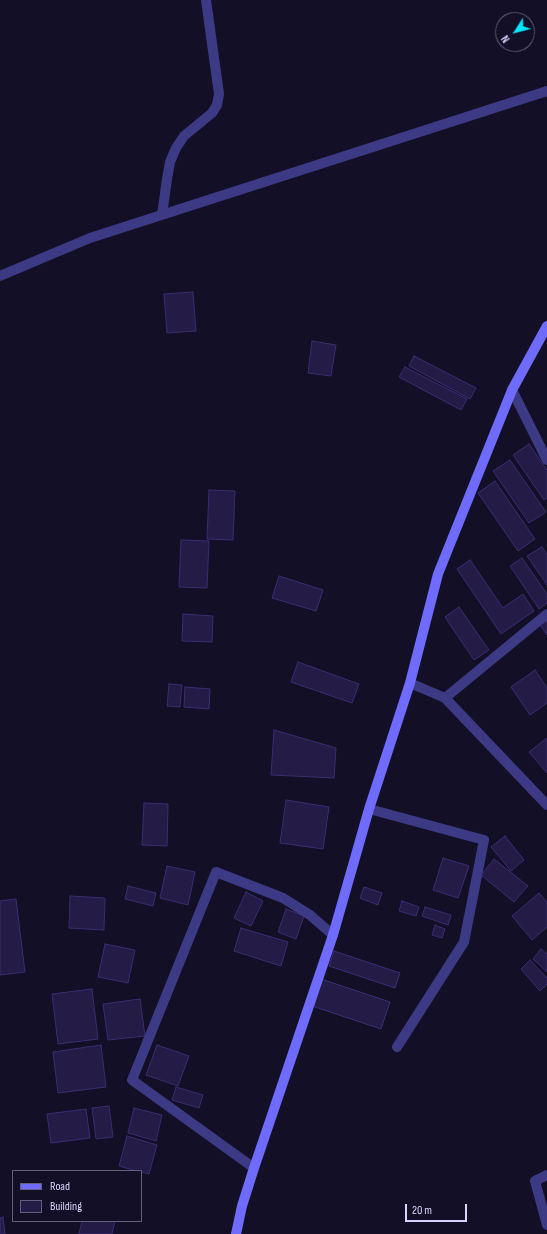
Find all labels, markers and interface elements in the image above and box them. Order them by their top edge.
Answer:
north arrow [495,12,535,52]
text: N [499,33,513,45]
legend [12,1170,142,1222]
text: Road [50,1179,70,1194]
scale bar [407,1196,469,1222]
text: Building [50,1199,82,1214]
text: 20 m [412,1203,432,1218]

